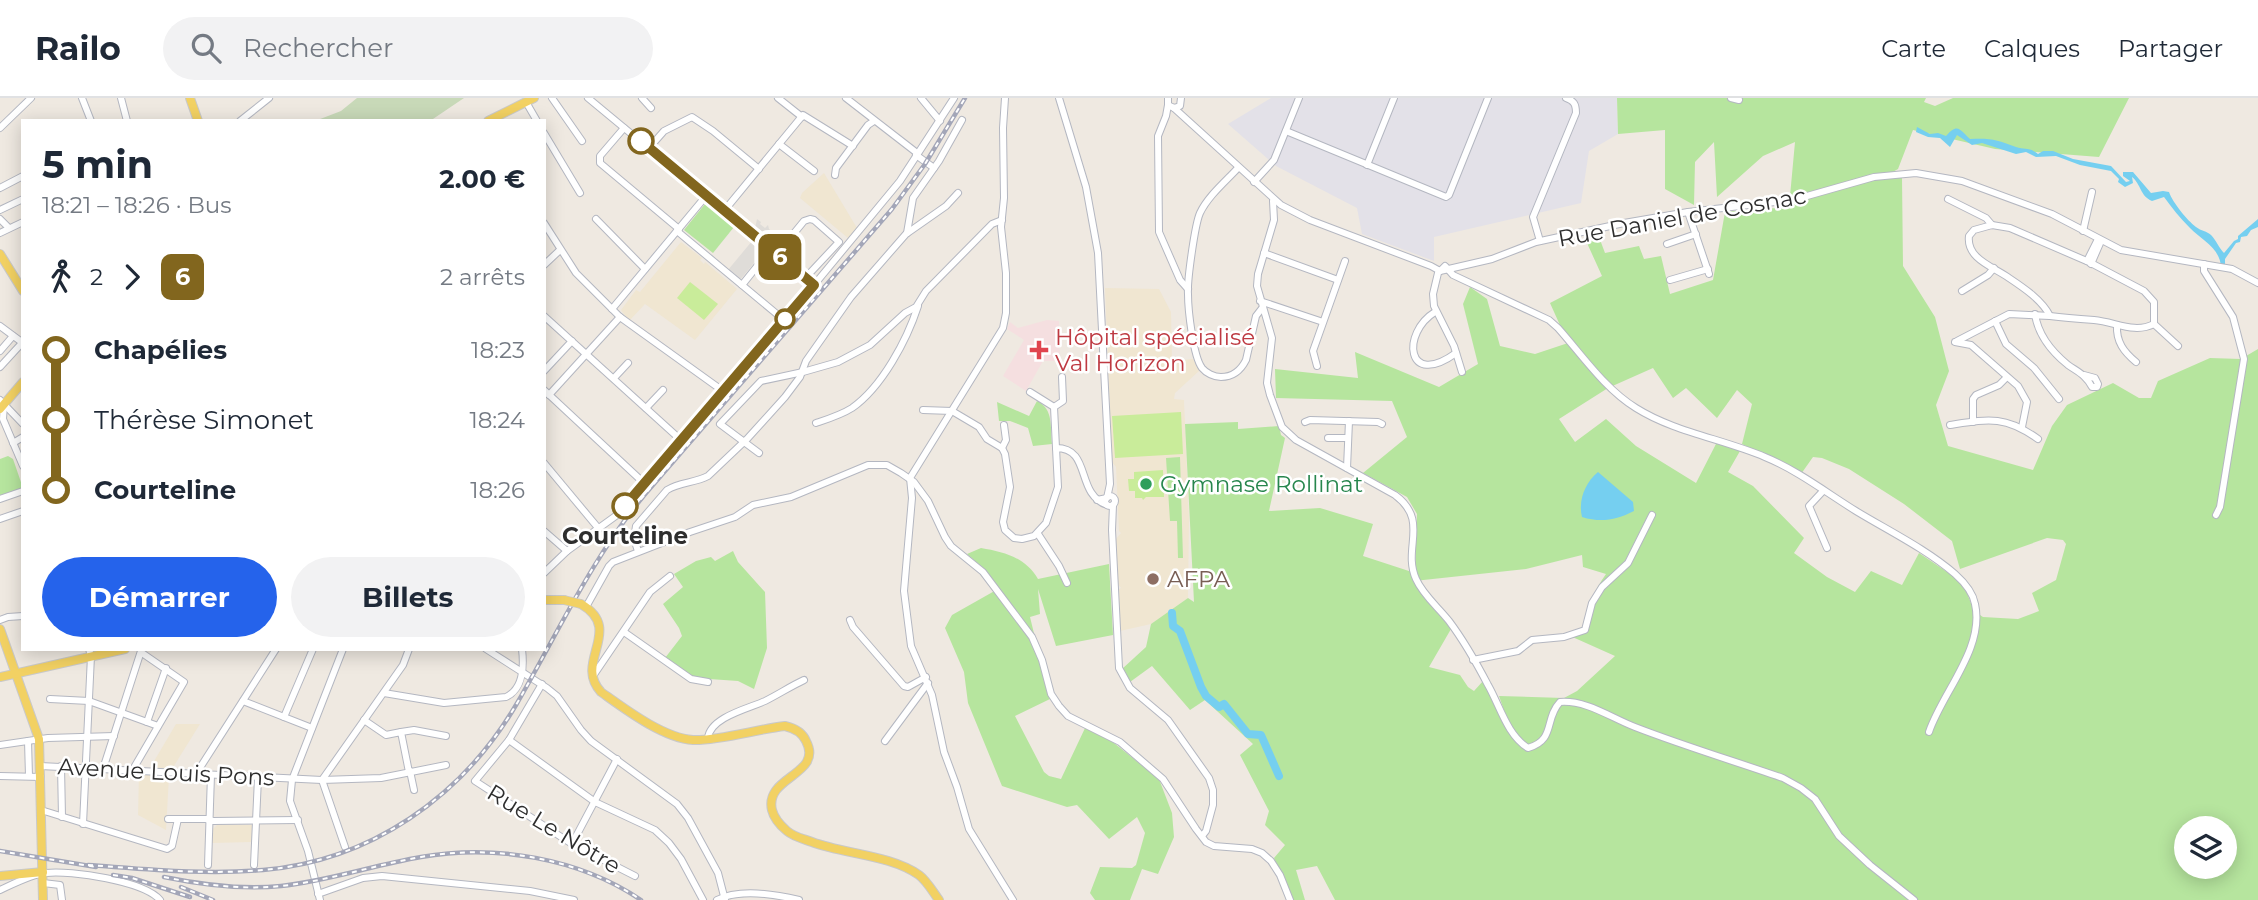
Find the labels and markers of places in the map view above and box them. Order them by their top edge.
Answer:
unlabelled marker [628,128,654,154]
unlabelled marker [775,309,795,329]
place label: Hôpital spécialisé Val Horizon [1055,323,1255,377]
marker: Hôpital spécialisé Val Horizon [1029,340,1049,360]
place label: Gymnase Rollinat [1160,470,1363,498]
marker: Gymnase Rollinat [1138,476,1154,492]
marker: Courteline [612,493,638,519]
place label: Courteline [562,522,688,550]
place label: AFPA [1167,565,1231,593]
marker: AFPA [1145,571,1161,587]

